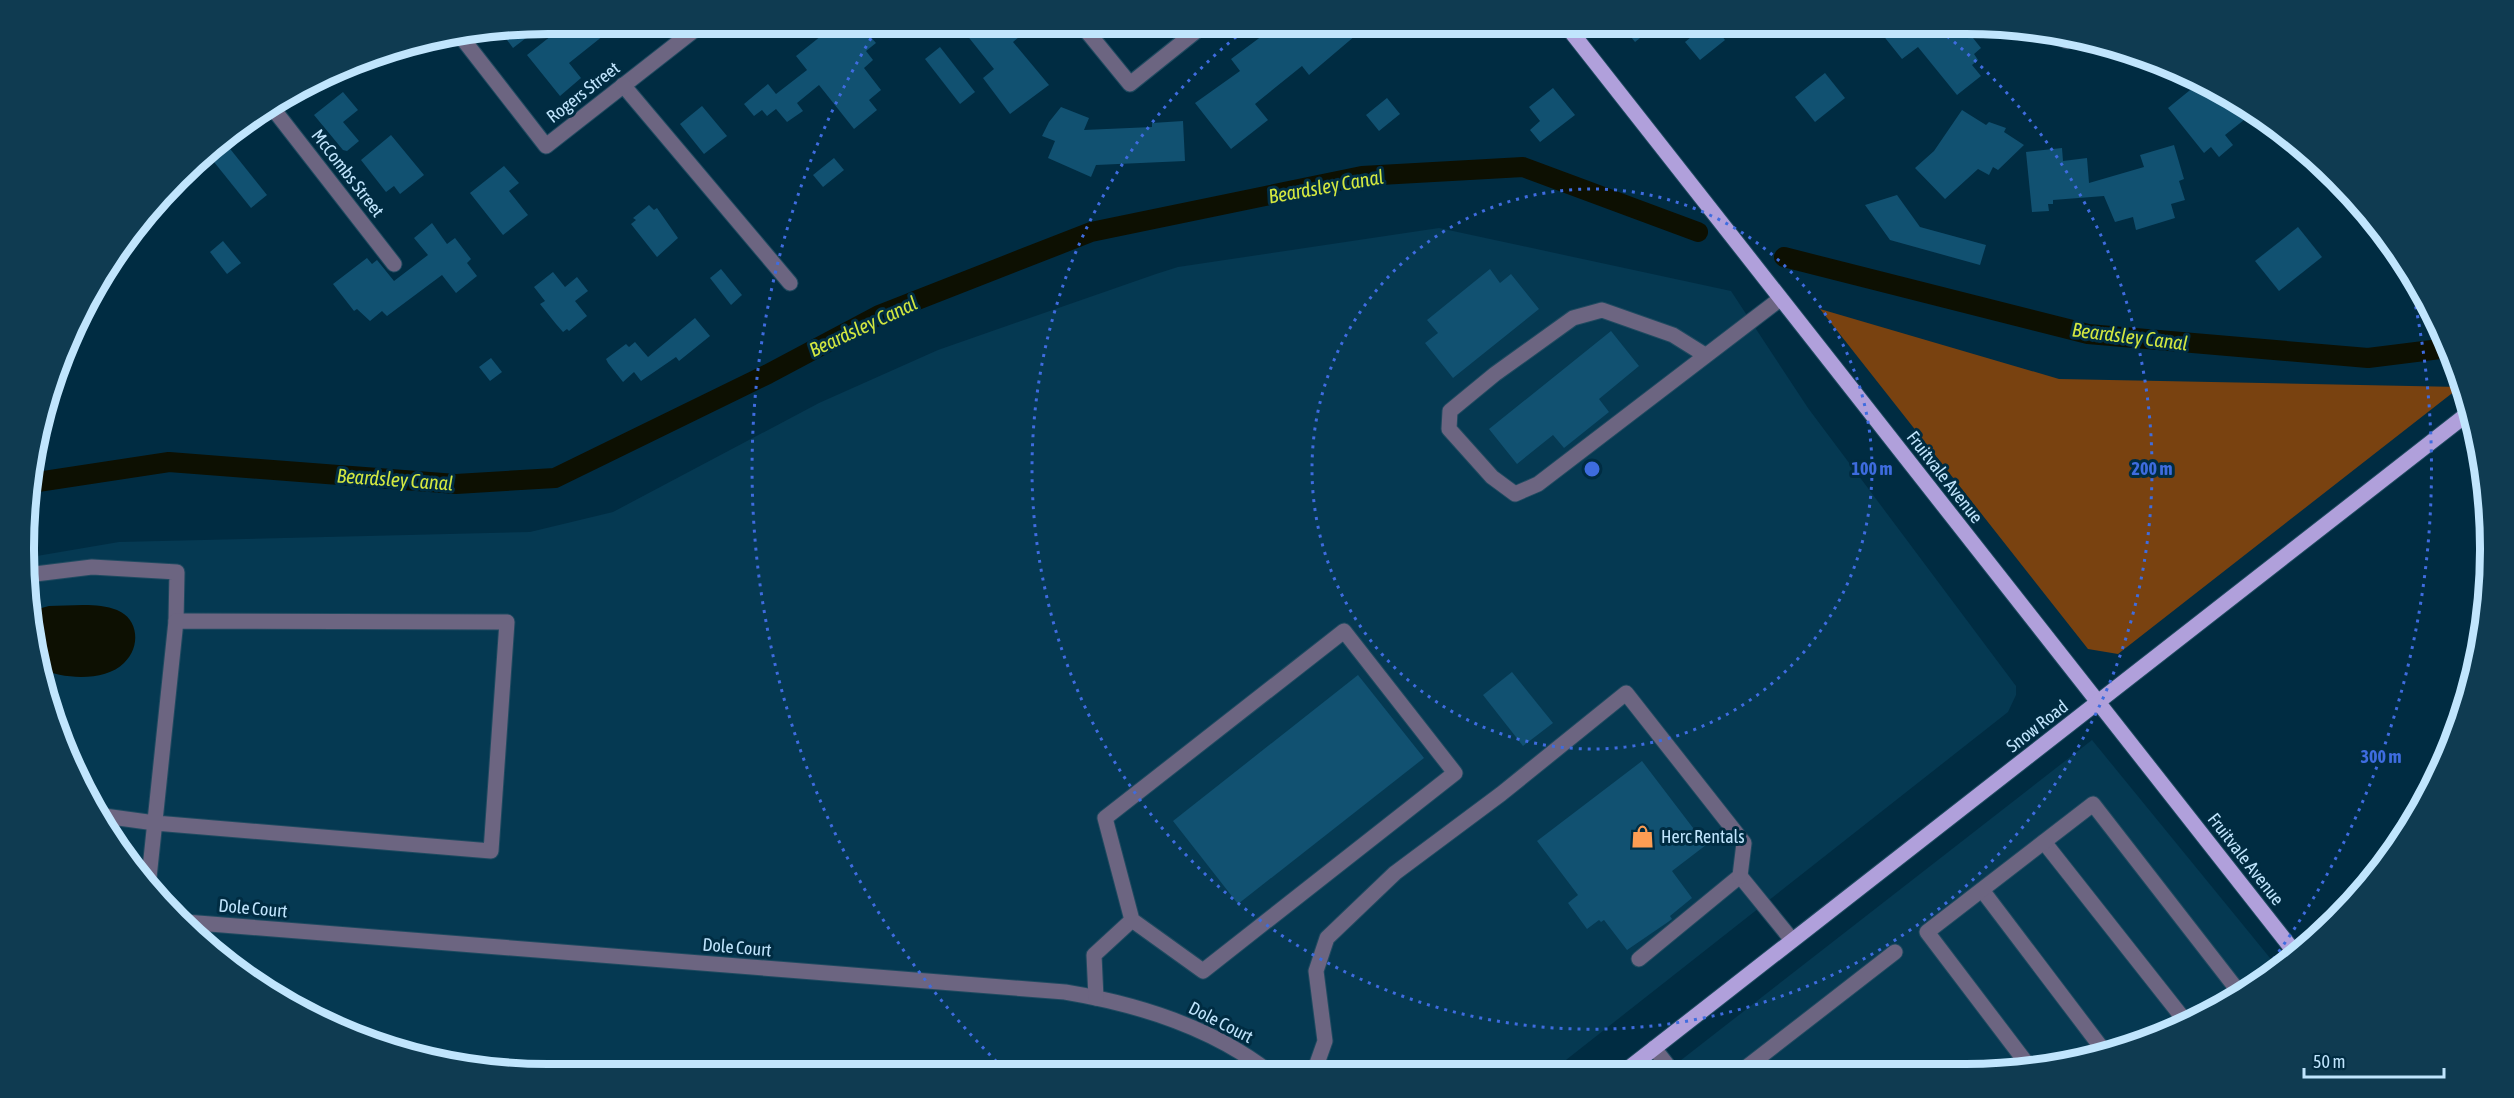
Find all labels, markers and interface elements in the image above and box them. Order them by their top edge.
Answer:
street label: Rogers Street [542,57,624,127]
street label: McCombs Street [307,125,389,221]
water label: Beardsley Canal [1267,165,1385,207]
water label: Beardsley Canal [805,291,921,361]
water label: Beardsley Canal [2071,317,2189,355]
street label: Fruitvale Avenue [1903,427,1987,527]
text: 100 m [1852,458,1892,479]
text: 200 m [2132,458,2172,479]
centre of rings [1582,459,1602,479]
water label: Beardsley Canal [336,463,454,495]
street label: Snow Road [2002,696,2072,756]
text: 300 m [2361,746,2401,767]
street label: Fruitvale Avenue [2204,809,2288,909]
shop icon: Herc Rentals [1630,823,1656,849]
place label: Herc Rentals [1661,826,1745,847]
street label: Dole Court [218,895,288,921]
street label: Dole Court [702,934,772,960]
street label: Dole Court [1185,997,1257,1047]
scale bar [2304,1041,2444,1079]
text: 50 m [2313,1051,2345,1072]

